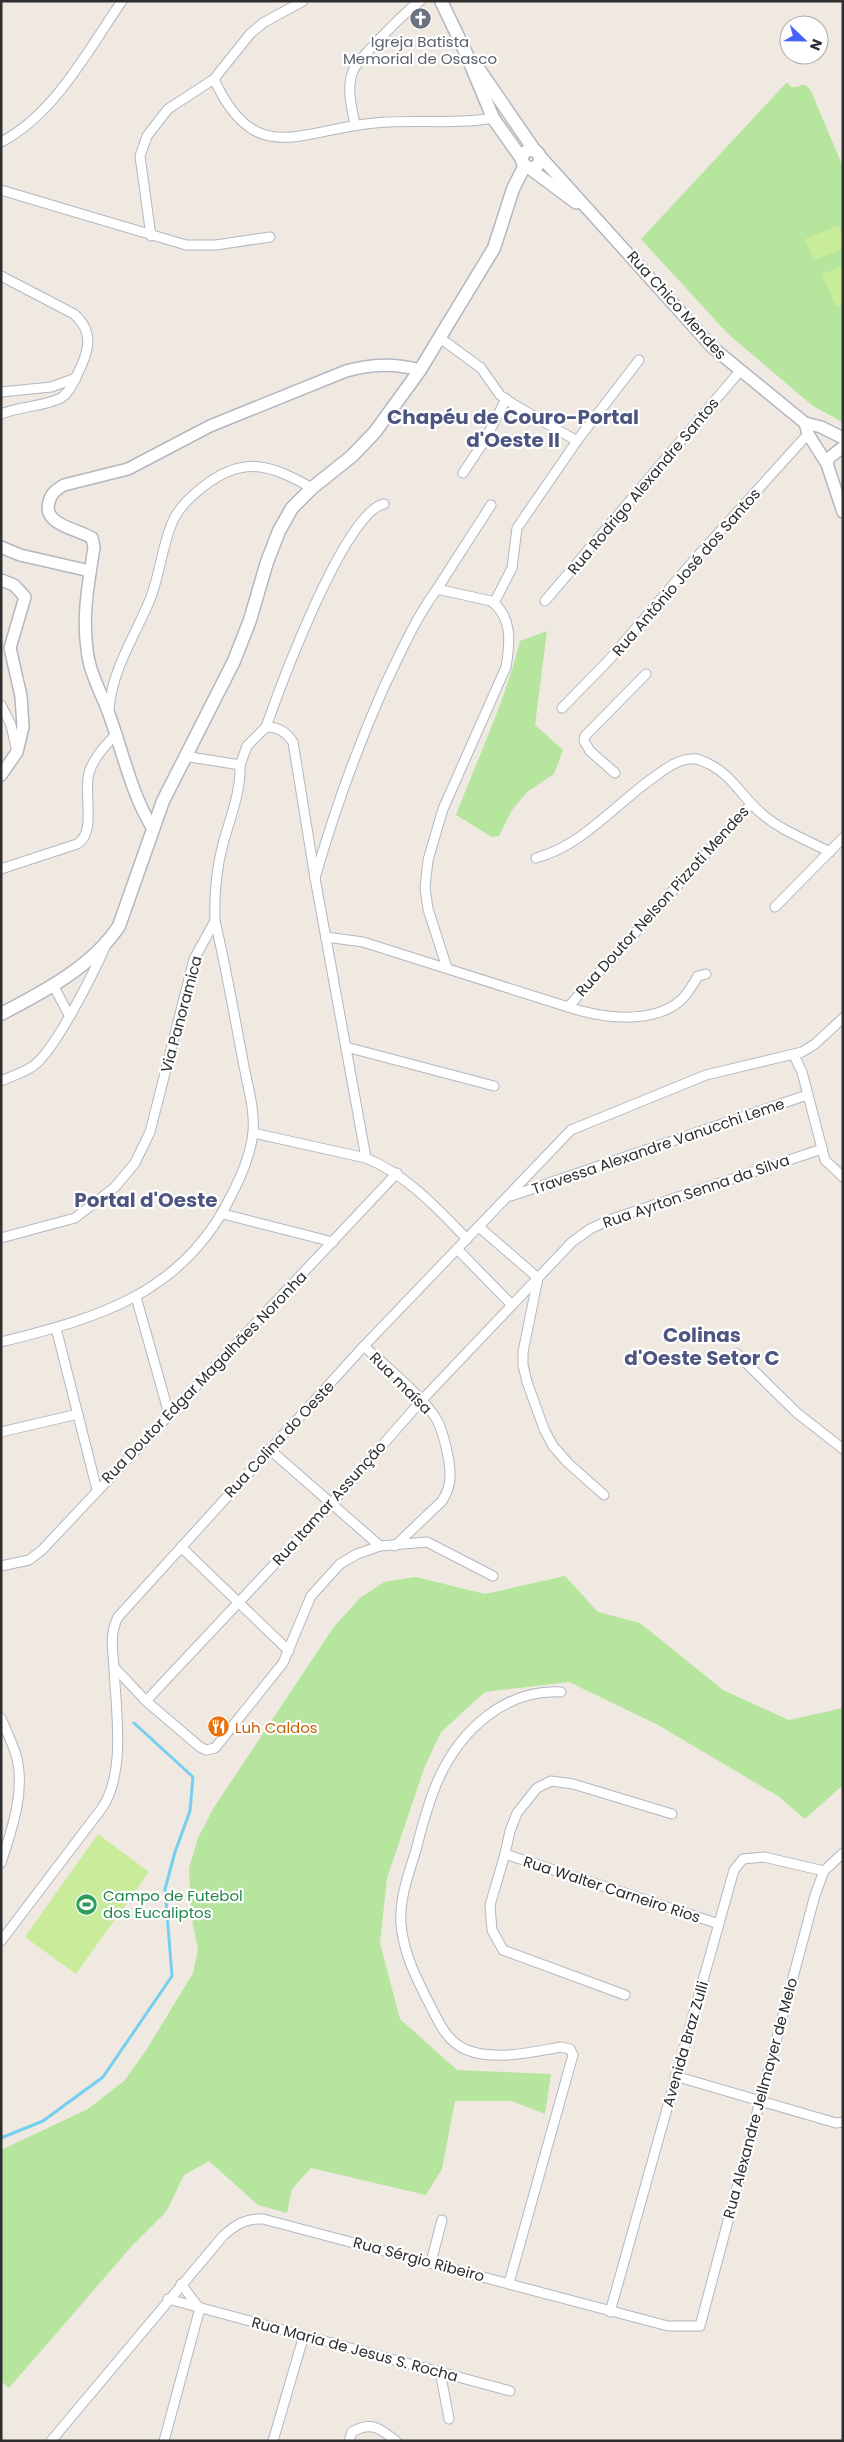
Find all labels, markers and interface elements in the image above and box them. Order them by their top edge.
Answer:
church icon: Igreja Batista Memorial de Osasco [408,6,432,30]
north arrow [779,15,829,65]
place label: Igreja Batista Memorial de Osasco [343,31,497,69]
text: N [805,36,827,53]
street label: Rua Chico Mendes [623,246,732,364]
street label: Rua Rodrigo Alexandre Santos [563,393,724,579]
district label: Chapéu de Couro-Portal d'Oeste II [387,403,639,454]
street label: Rua Antônio José dos Santos [607,483,765,660]
street label: Rua Doutor Nelson Pizzoti Mendes [571,801,753,1001]
street label: Via Panoramica [155,953,207,1075]
street label: Travessa Alexandre Vanucchi Leme [529,1093,787,1199]
street label: Rua Ayrton Senna da Silva [600,1149,792,1233]
district label: Portal d'Oeste [74,1186,218,1214]
street label: Rua Doutor Edgar Magalhães Noronha [97,1266,311,1488]
district label: Colinas d'Oeste Setor C [624,1321,780,1372]
street label: Rua maísa [365,1347,437,1419]
street label: Rua Colina do Oeste [219,1376,339,1502]
street label: Rua Itamar Assunção [267,1436,391,1570]
restaurant icon: Luh Caldos [207,1715,231,1739]
place label: Luh Caldos [235,1717,318,1738]
street label: Rua Walter Carneiro Rios [521,1850,703,1928]
place label: Campo de Futebol dos Eucaliptos [103,1885,243,1923]
sports icon: Campo de Futebol dos Eucaliptos [75,1892,99,1916]
street label: Rua Alexandre Jellmayer de Melo [718,1975,802,2221]
street label: Avenida Braz Zulli [657,1979,713,2109]
street label: Rua Sérgio Ribeiro [351,2231,487,2287]
street label: Rua Maria de Jesus S. Rocha [249,2311,461,2387]

